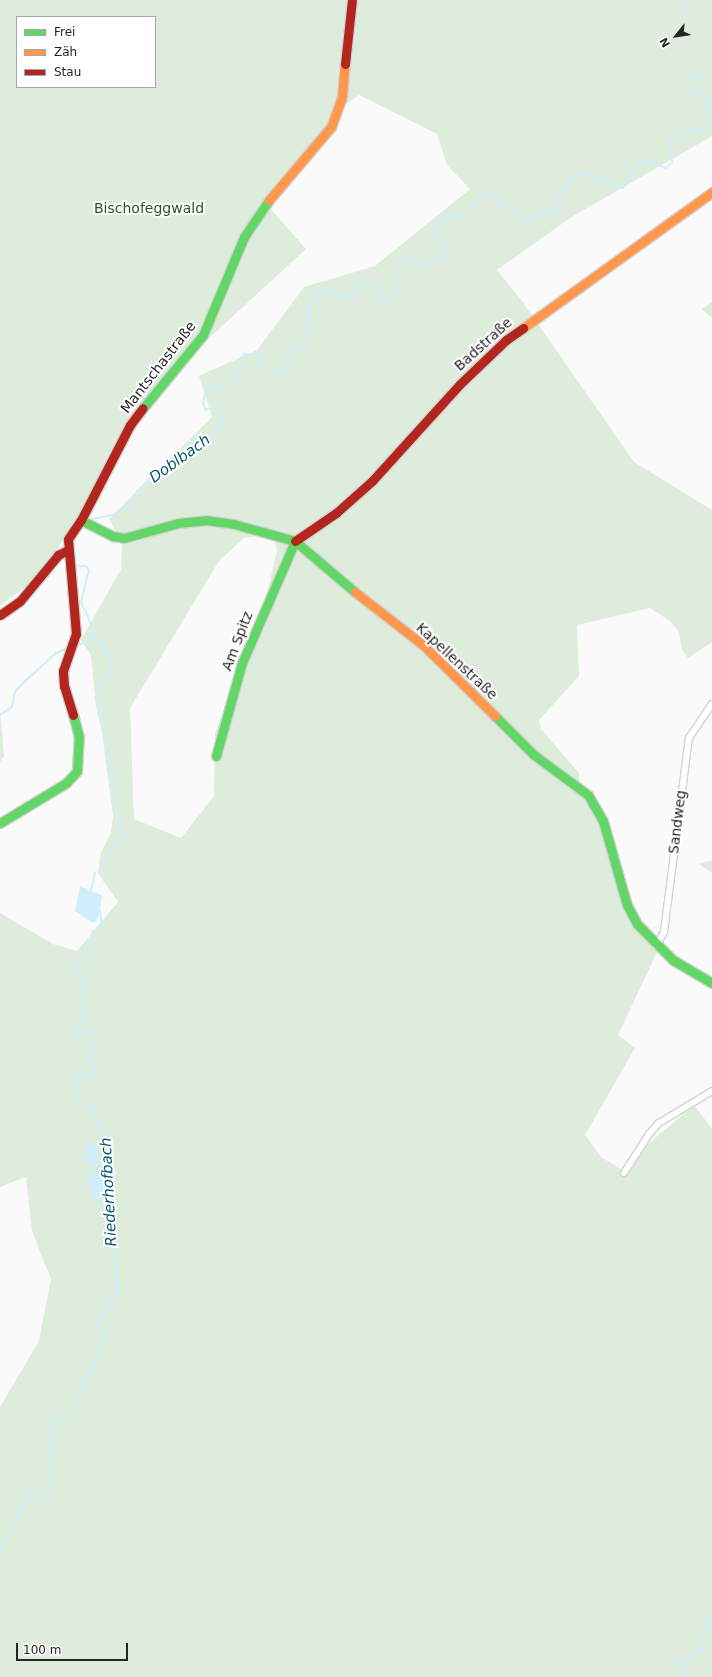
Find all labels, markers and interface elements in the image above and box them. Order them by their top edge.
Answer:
legend [16,16,156,88]
north arrow [656,16,696,56]
text: Frei [54,25,75,39]
text: N [657,35,673,49]
text: Zäh [54,45,77,59]
text: Stau [54,65,81,79]
park label: Bischofeggwald [94,200,204,216]
street label: Badstraße [451,314,515,374]
street label: Mantschastraße [117,318,199,416]
water label: Doblbach [146,431,214,487]
street label: Am Spitz [218,609,256,673]
street label: Kapellenstraße [413,619,501,703]
street label: Sandweg [665,789,689,855]
water label: Riederhofbach [97,1137,121,1247]
scale bar [18,1635,130,1661]
text: 100 m [23,1643,61,1657]

